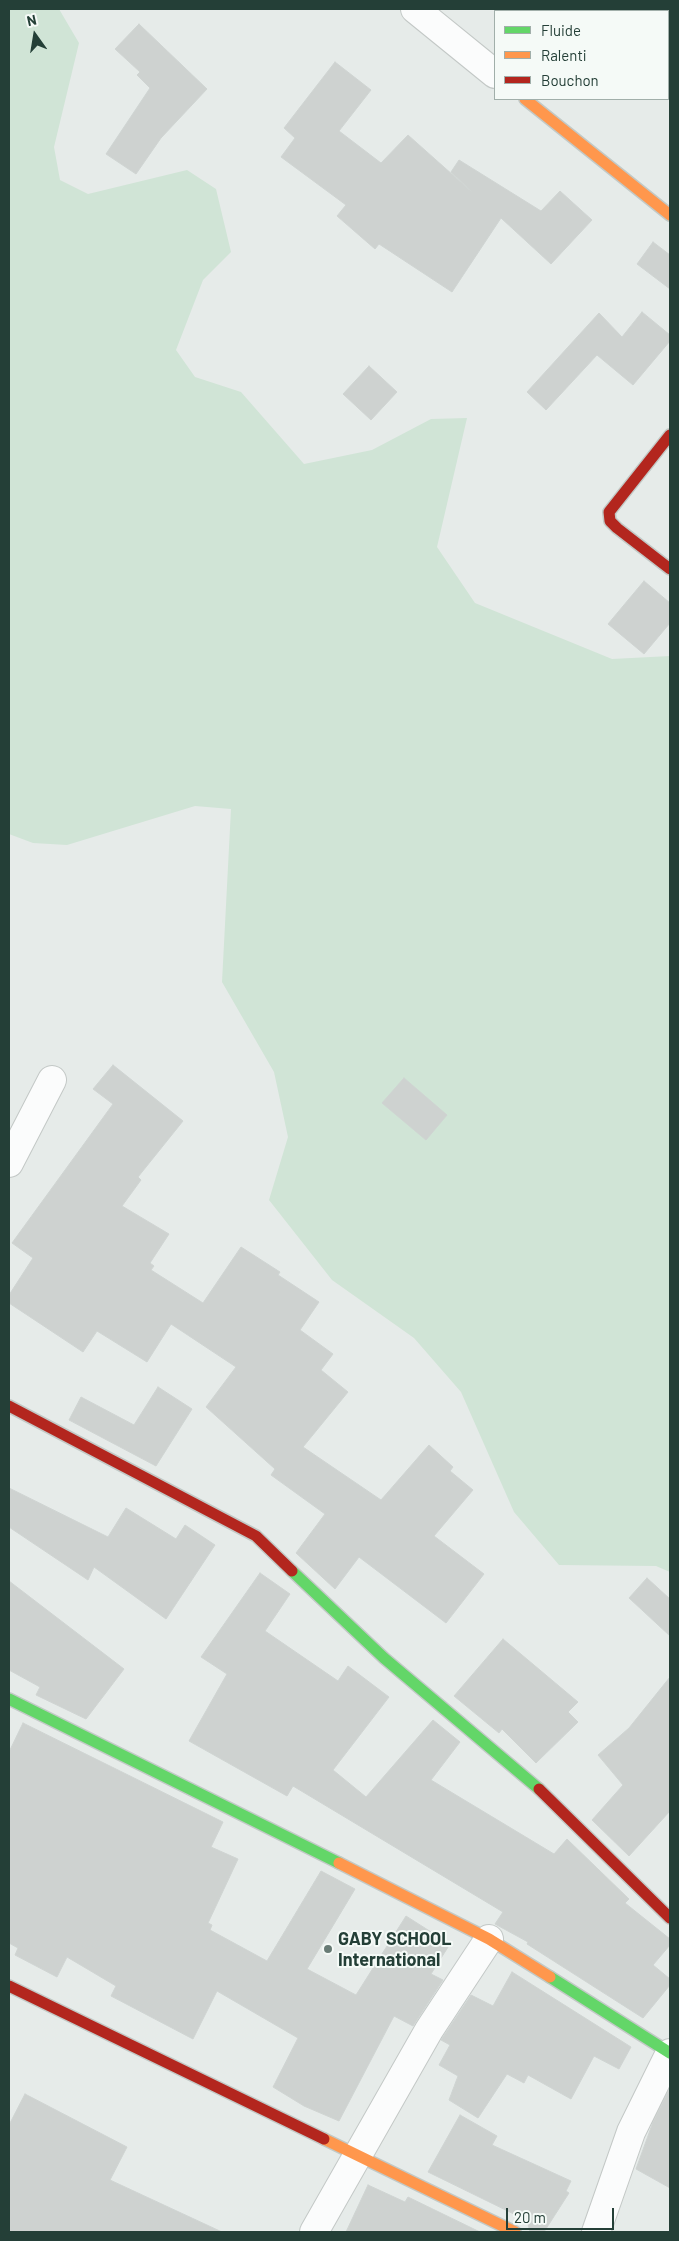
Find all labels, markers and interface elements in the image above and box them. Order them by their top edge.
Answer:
north arrow [10,10,60,60]
legend [494,10,669,100]
text: N [25,11,38,29]
text: Fluide [541,21,581,39]
text: Ralenti [541,46,587,64]
text: Bouchon [541,71,599,89]
place label: GABY SCHOOL International [338,1928,452,1970]
marker: GABY SCHOOL International [322,1943,334,1955]
scale bar [509,2198,616,2230]
text: 20 m [514,2208,546,2226]

